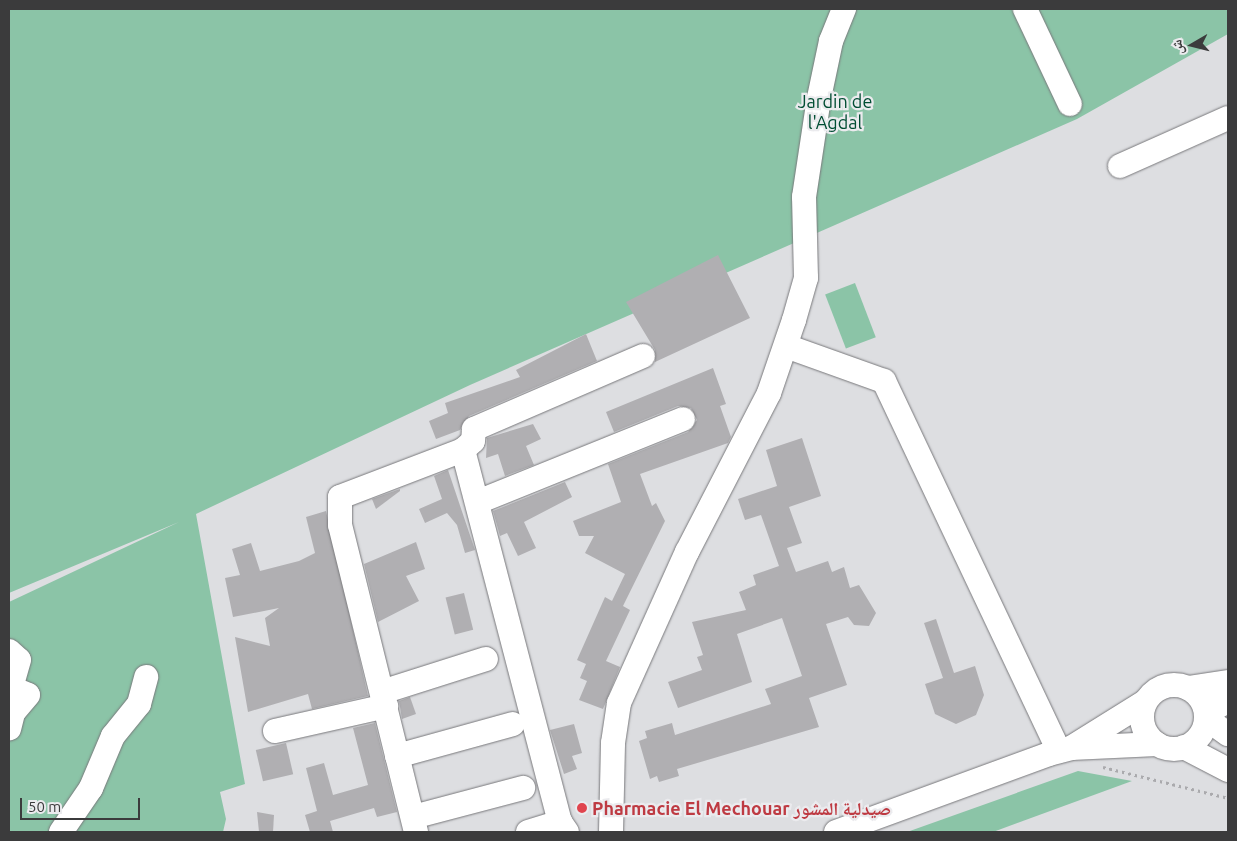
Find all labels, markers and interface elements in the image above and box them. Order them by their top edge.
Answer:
north arrow [1167,20,1217,70]
text: ش [1168,39,1186,56]
park label: Jardin de l'Agdal [798,91,872,134]
scale bar [22,788,142,820]
place label: Pharmacie El Mechouar صيدلية المشور [592,797,891,819]
text: 50 m [28,798,61,815]
marker: Pharmacie El Mechouar صيدلية المشور [576,802,588,814]

